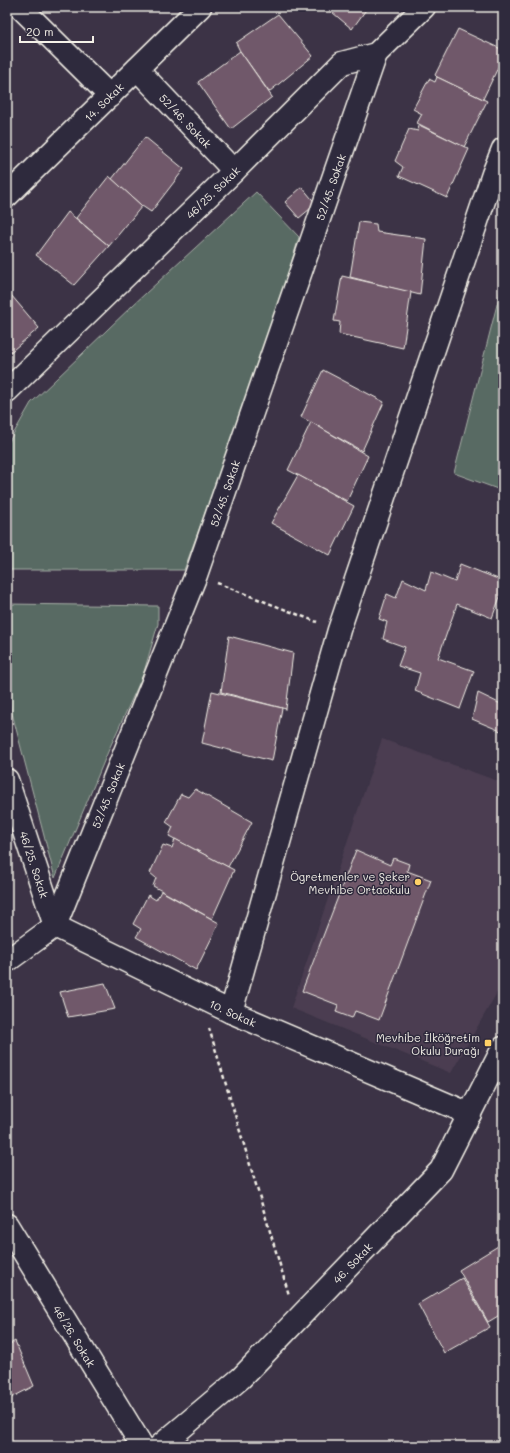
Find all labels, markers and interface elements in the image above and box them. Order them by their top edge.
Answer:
scale bar [20,18,93,44]
text: 20 m [26,23,54,39]
street label: 14. Sokak [81,79,126,124]
street label: 52/46. Sokak [157,90,215,151]
street label: 52/45. Sokak [312,151,349,222]
street label: 46/25. Sokak [182,162,243,222]
street label: 52/45. Sokak [206,458,243,528]
street label: 52/45. Sokak [88,760,127,830]
street label: 46/25. Sokak [17,829,53,900]
place label: Ögretmenler ve Şeker Mevhibe Ortaokulu [290,869,410,897]
marker: Ögretmenler ve Şeker Mevhibe Ortaokulu [413,877,423,887]
street label: 10. Sokak [207,995,259,1030]
place label: Mevhibe İlköğretim Okulu Durağı [376,1030,480,1058]
marker: Mevhibe İlköğretim Okulu Durağı [483,1038,493,1048]
street label: 46. Sokak [329,1239,375,1286]
street label: 46/26. Sokak [50,1302,99,1370]

